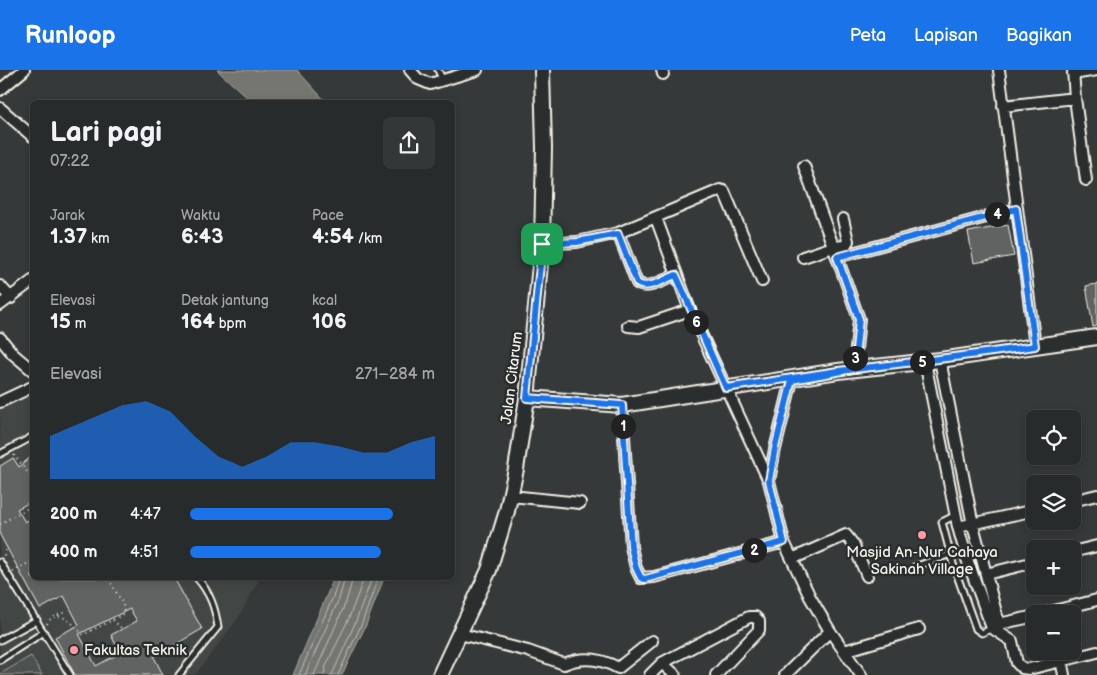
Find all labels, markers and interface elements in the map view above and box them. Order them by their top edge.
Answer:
text: Runloop [25,21,115,50]
text: Peta [850,25,886,46]
text: Lapisan [914,25,978,46]
text: Bagikan [1006,25,1072,46]
text: Lari pagi [50,116,162,149]
button: share [383,117,435,169]
text: 07:22 [50,152,89,171]
pin: 4 [984,202,1010,226]
text: 4 [993,206,1002,223]
text: Jarak [50,207,85,224]
text: Waktu [181,207,220,224]
text: Pace [312,207,344,224]
pin [521,223,563,265]
text: 1.37 [50,224,87,249]
text: 6:43 [181,224,223,249]
text: 4:54 [312,224,354,249]
text: km [87,230,110,247]
text: /km [354,230,382,247]
icon: arrive [528,230,556,258]
text: Elevasi [50,292,95,309]
text: Detak jantung [181,292,269,309]
text: kcal [312,292,337,309]
text: 15 [50,309,71,334]
text: 164 [181,309,215,334]
text: 106 [312,309,347,334]
pin: 6 [684,310,708,334]
text: 6 [692,314,701,331]
text: m [71,315,86,332]
text: bpm [215,315,246,332]
street label: Jalan Citarum [497,331,527,425]
pin: 3 [842,346,868,370]
text: 3 [851,350,860,367]
pin: 5 [910,350,934,374]
text: 5 [918,354,927,371]
text: Elevasi [50,365,102,384]
text: 271–284 m [355,365,435,384]
map controls [1026,410,1081,660]
button: locate [1026,410,1081,465]
pin: 1 [610,414,636,438]
text: 1 [621,418,626,435]
button: layers [1026,475,1081,530]
text: 200 m [50,505,97,524]
text: 4:47 [130,505,161,524]
marker: Masjid An-Nur Cahaya Sakinah Village [916,529,928,541]
pin: 2 [742,538,766,562]
button: + [1026,540,1081,595]
text: 2 [750,542,759,559]
text: 400 m [50,543,97,562]
text: 4:51 [130,543,158,562]
place label: Masjid An-Nur Cahaya Sakinah Village [846,543,998,579]
button: − [1026,605,1081,660]
place label: Fakultas Teknik [84,641,187,660]
marker: Fakultas Teknik [68,644,80,656]

